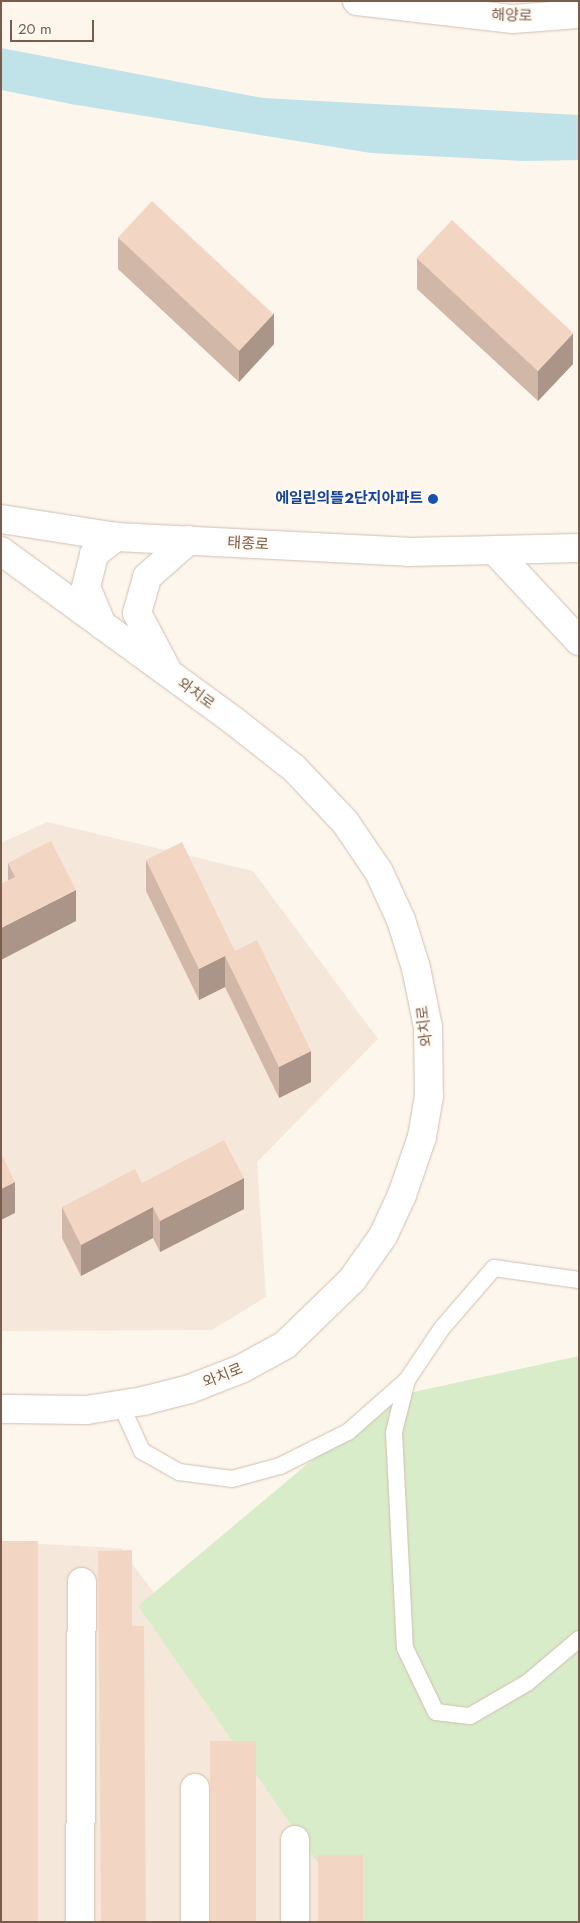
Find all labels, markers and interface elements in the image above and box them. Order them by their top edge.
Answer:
street label: 해양로 [491,7,533,25]
scale bar [12,10,96,42]
text: 20 m [18,18,52,40]
place label: 에일린의뜰2단지아파트 [275,490,423,508]
marker: 에일린의뜰2단지아파트 [427,493,439,505]
street label: 태종로 [227,534,269,554]
street label: 와치로 [174,675,218,713]
street label: 와치로 [414,1004,436,1048]
street label: 와치로 [200,1360,246,1392]

